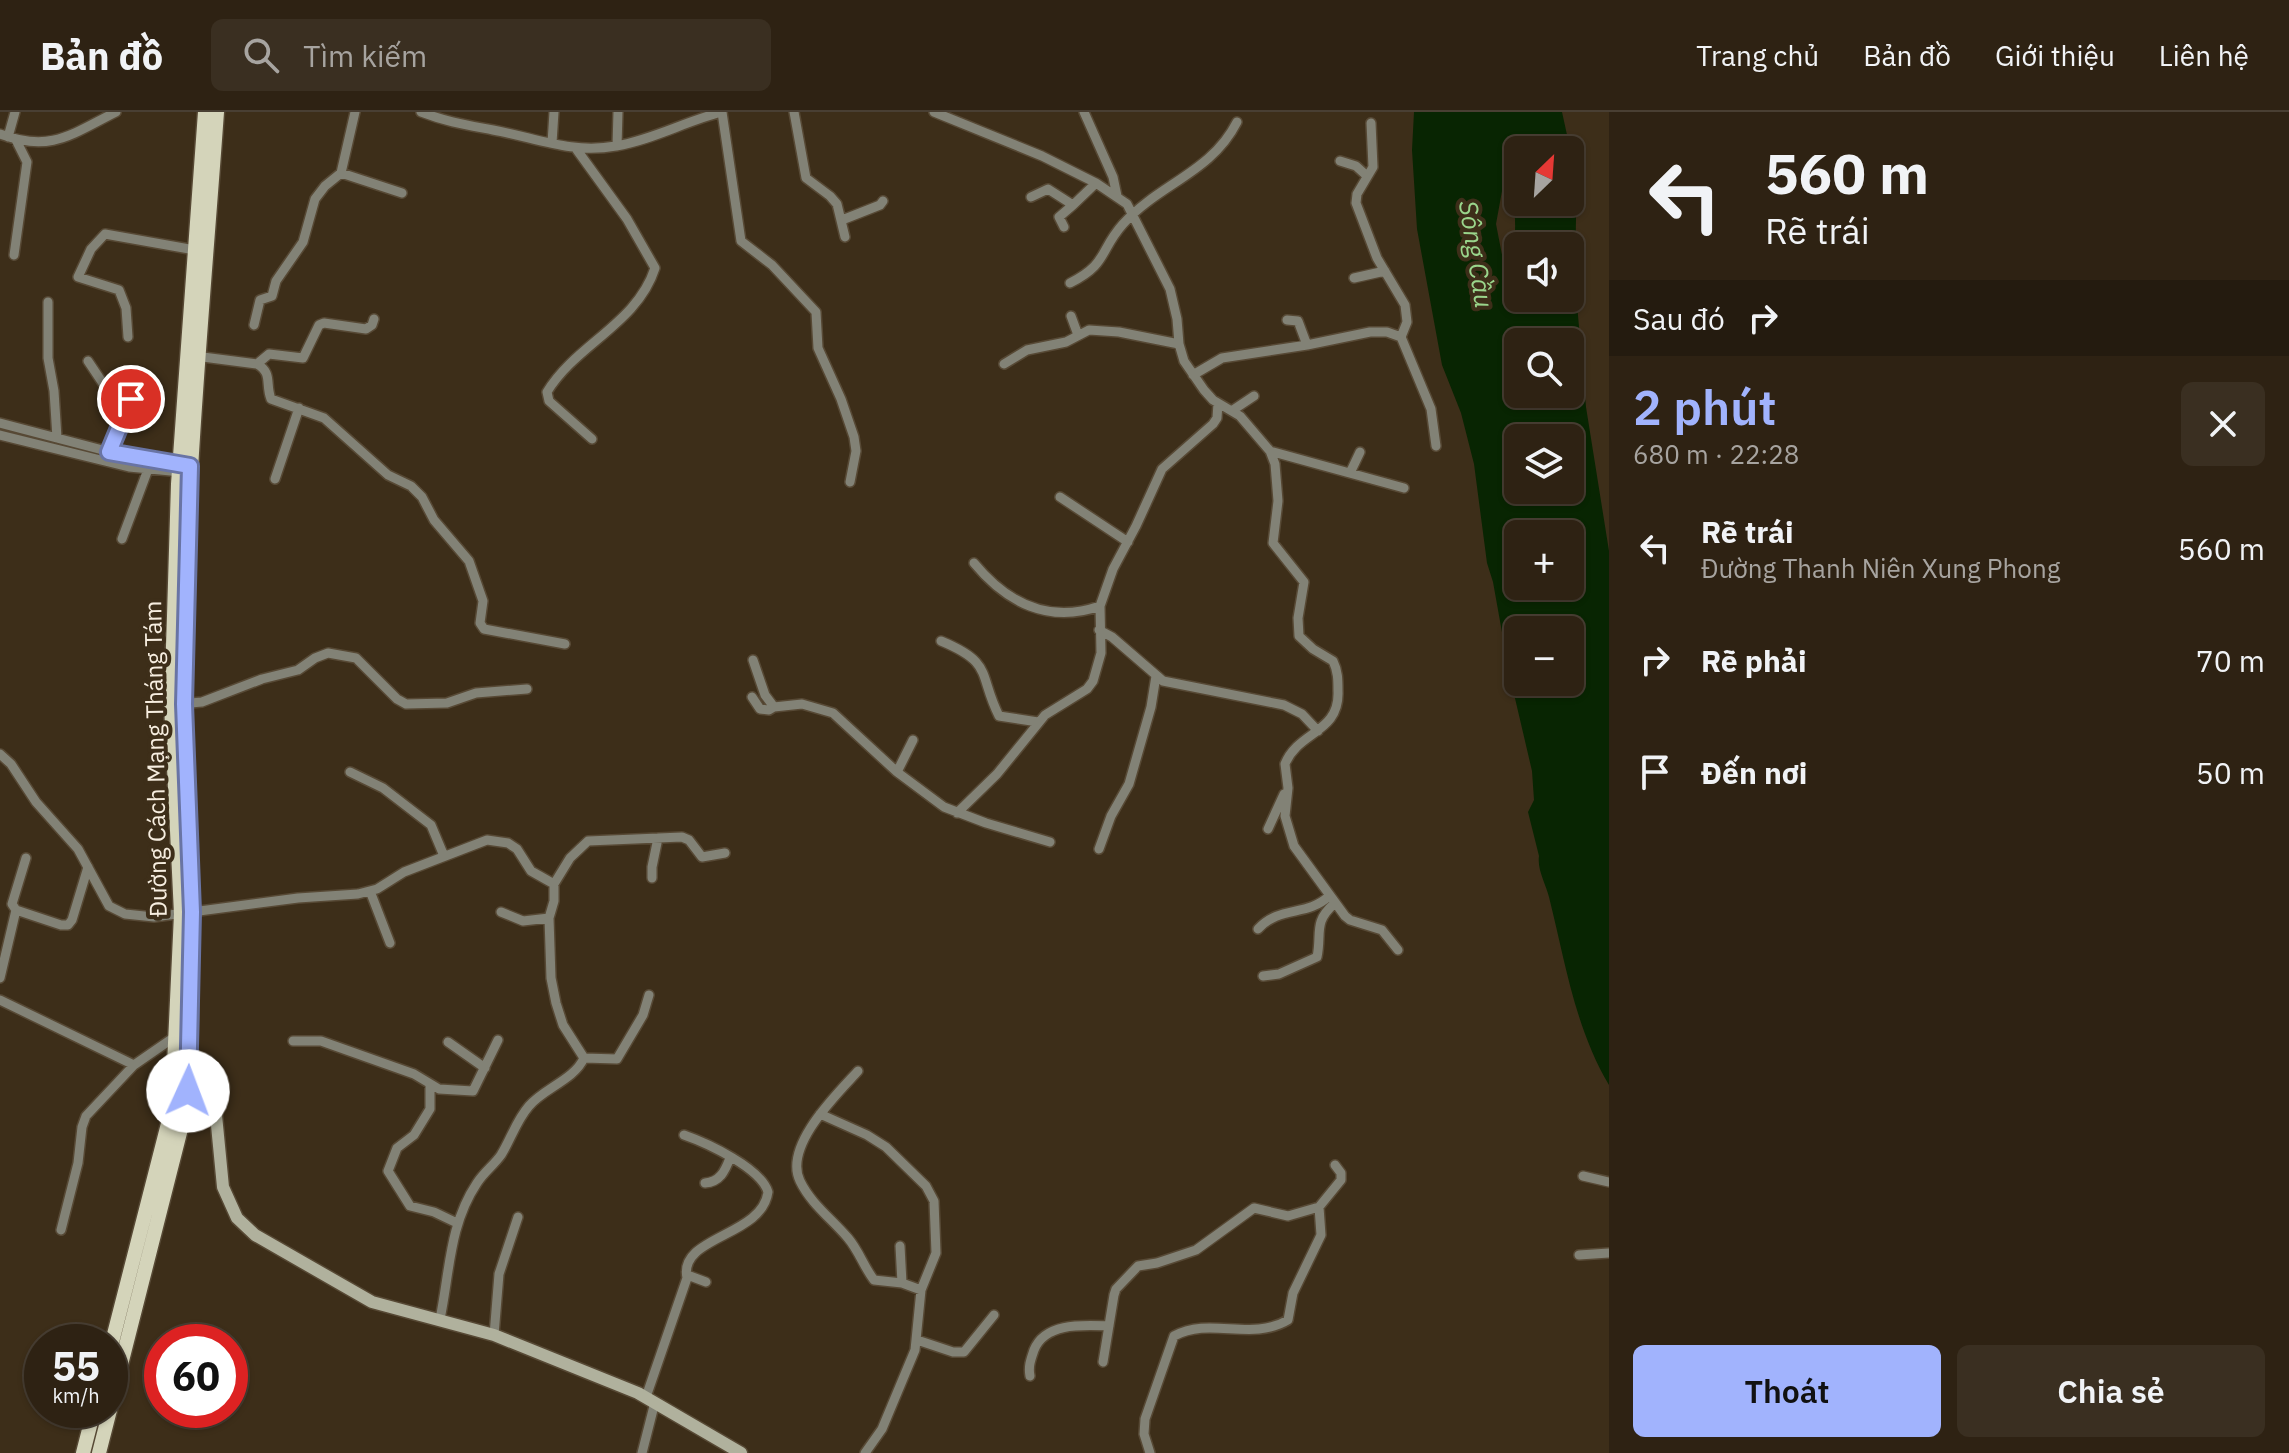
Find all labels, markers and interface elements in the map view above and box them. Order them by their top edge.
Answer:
search box [211,19,771,91]
text: Bản đồ [40,31,163,80]
icon: search [239,33,283,77]
text: Tìm kiếm [303,36,427,75]
text: Trang chủ [1696,37,1819,74]
text: Bản đồ [1863,37,1951,74]
text: Giới thiệu [1995,37,2115,74]
text: Liên hệ [2159,37,2249,74]
north arrow [1504,136,1584,216]
map controls [1504,136,1584,696]
text: 560 m [1765,137,1929,209]
icon: left [1633,144,1737,248]
water label: Sông Cầu [1452,198,1502,310]
text: Rẽ trái [1765,207,1870,254]
button: sound [1504,232,1584,312]
icon: right [1741,296,1785,340]
text: Sau đó [1633,299,1725,338]
button: search [1504,328,1584,408]
pin [97,365,165,433]
text: 2 phút [1633,376,1776,438]
icon: arrive [109,377,153,421]
button: close [2181,382,2265,466]
button: layers [1504,424,1584,504]
text: 680 m · 22:28 [1633,437,1799,471]
text: Rẽ trái [1701,512,1794,551]
button: + [1504,520,1584,600]
icon: left [1633,526,1677,570]
text: 560 m [2178,529,2265,568]
text: Đường Thanh Niên Xung Phong [1701,551,2060,585]
street label: Đường Cách Mạng Tháng Tám [136,600,174,918]
button: − [1504,616,1584,696]
icon: right [1633,638,1677,682]
text: Rẽ phải [1701,641,1806,680]
text: 70 m [2196,641,2265,680]
icon: arrive [1633,750,1677,794]
text: Đến nơi [1701,753,1807,792]
text: 50 m [2196,753,2265,792]
position arrow [146,1049,230,1133]
speed limit sign: 60 [144,1324,248,1428]
text: 55 [52,1340,100,1392]
button: Thoát [1633,1345,1941,1437]
button: Chia sẻ [1957,1345,2265,1437]
text: km/h [52,1382,100,1409]

